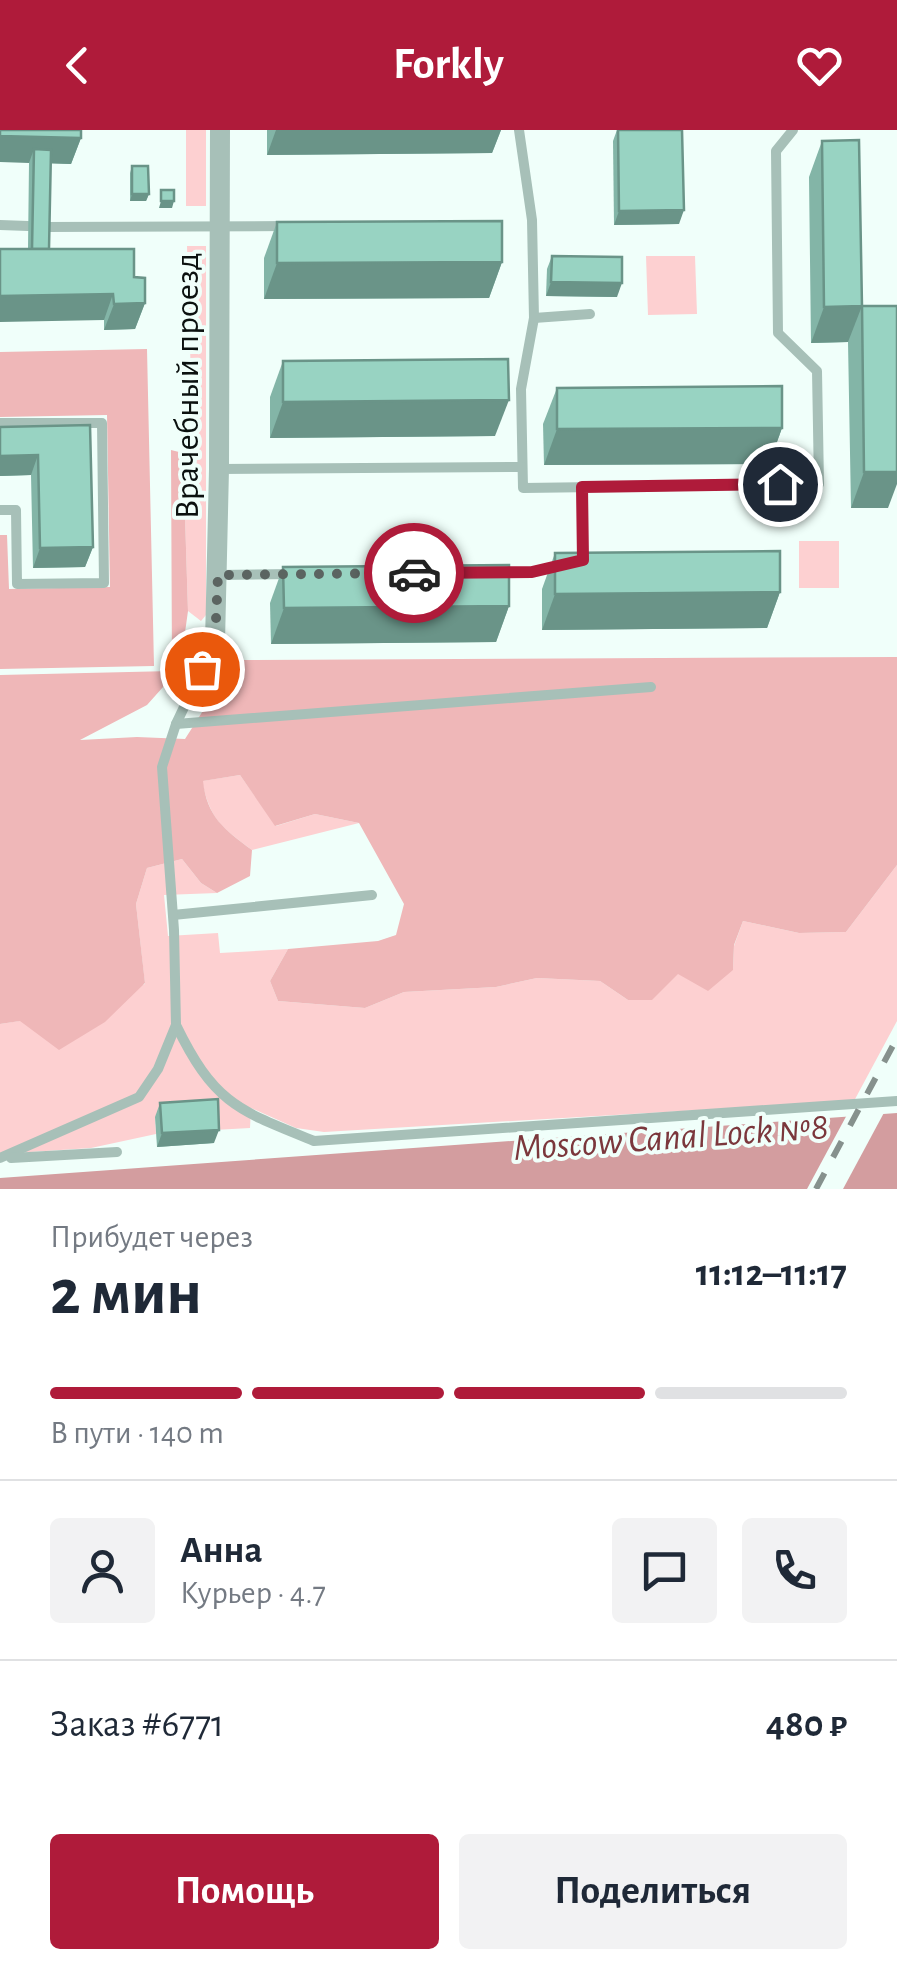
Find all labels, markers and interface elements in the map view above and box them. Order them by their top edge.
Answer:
icon: back [50,38,105,93]
icon: heart [792,38,847,93]
text: Forkly [393,42,504,87]
street label: Врачебный проезд [170,252,205,520]
pin [738,442,823,527]
icon: home [753,457,808,512]
courier [364,523,464,623]
icon: car [387,546,442,601]
pin [160,627,245,712]
icon: bag [175,642,230,697]
water label: Moscow Canal Lock №8 [512,1108,830,1168]
text: Прибудет через [50,1221,253,1253]
text: 11:12–11:17 [696,1255,847,1293]
text: 2 мин [50,1261,202,1326]
text: В пути · 140 m [50,1417,224,1449]
button: person [50,1518,155,1623]
button: chat [612,1518,717,1623]
button: phone [742,1518,847,1623]
text: Анна [180,1532,263,1570]
text: Курьер · 4.7 [180,1577,326,1609]
text: Заказ #6771 [50,1706,224,1744]
text: 480 ₽ [766,1706,847,1744]
button: Помощь [50,1834,439,1949]
button: Поделиться [459,1834,847,1949]

